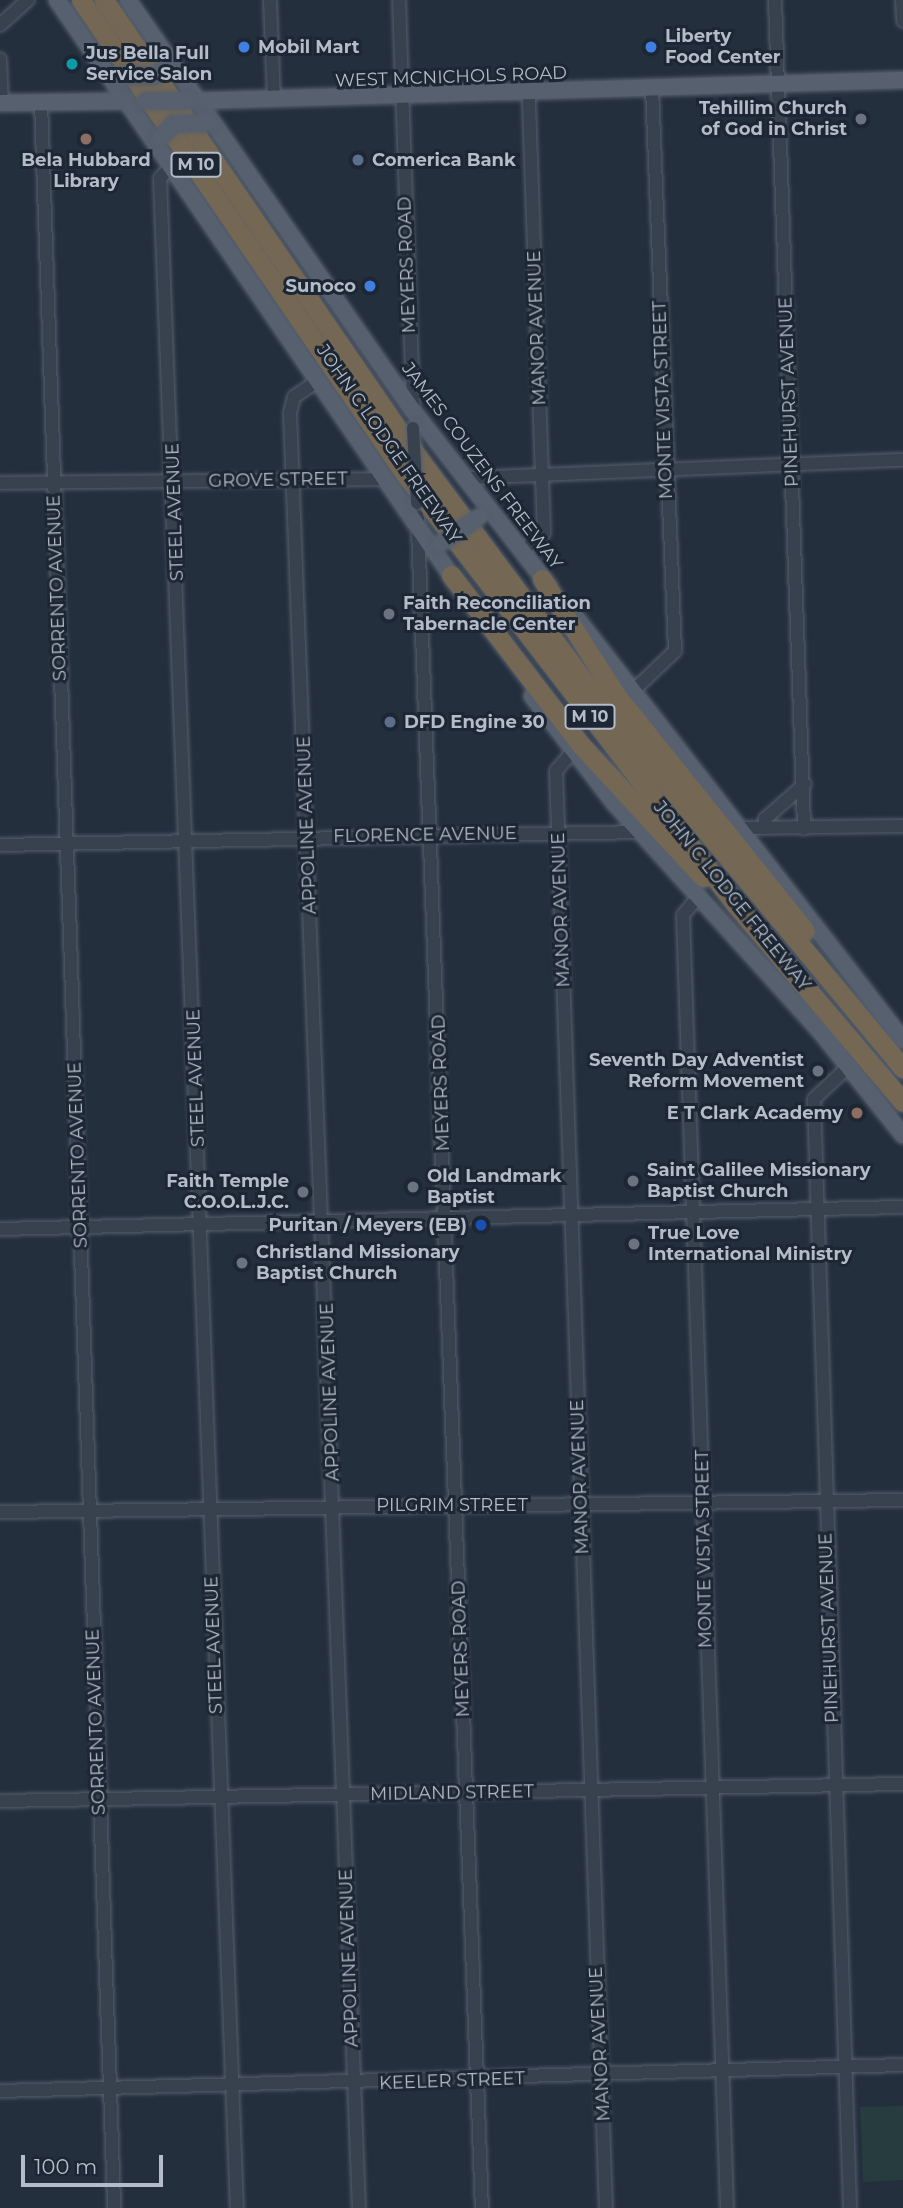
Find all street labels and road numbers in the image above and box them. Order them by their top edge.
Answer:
street label: WEST MCNICHOLS ROAD [335,62,567,92]
road number: M 10 [170,153,222,178]
street label: MEYERS ROAD [394,196,420,334]
street label: MANOR AVENUE [524,250,550,406]
street label: PINEHURST AVENUE [775,297,803,487]
street label: MONTE VISTA STREET [649,300,677,500]
street label: JOHN C LODGE FREEWAY [312,340,466,548]
street label: JAMES COUZENS FREEWAY [397,358,567,574]
street label: STEEL AVENUE [162,443,188,581]
street label: GROVE STREET [208,468,348,492]
street label: SORRENTO AVENUE [43,494,71,682]
road number: M 10 [564,704,616,730]
street label: APPOLINE AVENUE [293,735,321,915]
street label: JOHN C LODGE FREEWAY [649,797,815,995]
street label: FLORENCE AVENUE [333,823,517,847]
street label: MANOR AVENUE [548,832,574,988]
street label: STEEL AVENUE [183,1009,209,1147]
street label: MEYERS ROAD [428,1014,454,1152]
street label: SORRENTO AVENUE [64,1061,92,1249]
street label: APPOLINE AVENUE [316,1302,344,1482]
street label: MANOR AVENUE [567,1399,593,1555]
street label: MONTE VISTA STREET [691,1450,717,1648]
street label: PILGRIM STREET [376,1494,528,1516]
street label: PINEHURST AVENUE [815,1533,843,1723]
street label: STEEL AVENUE [201,1576,227,1714]
street label: MEYERS ROAD [448,1580,474,1718]
street label: SORRENTO AVENUE [82,1628,110,1816]
street label: MIDLAND STREET [370,1781,534,1805]
street label: APPOLINE AVENUE [335,1868,363,2048]
street label: MANOR AVENUE [585,1966,615,2122]
street label: KEELER STREET [379,2068,525,2094]

